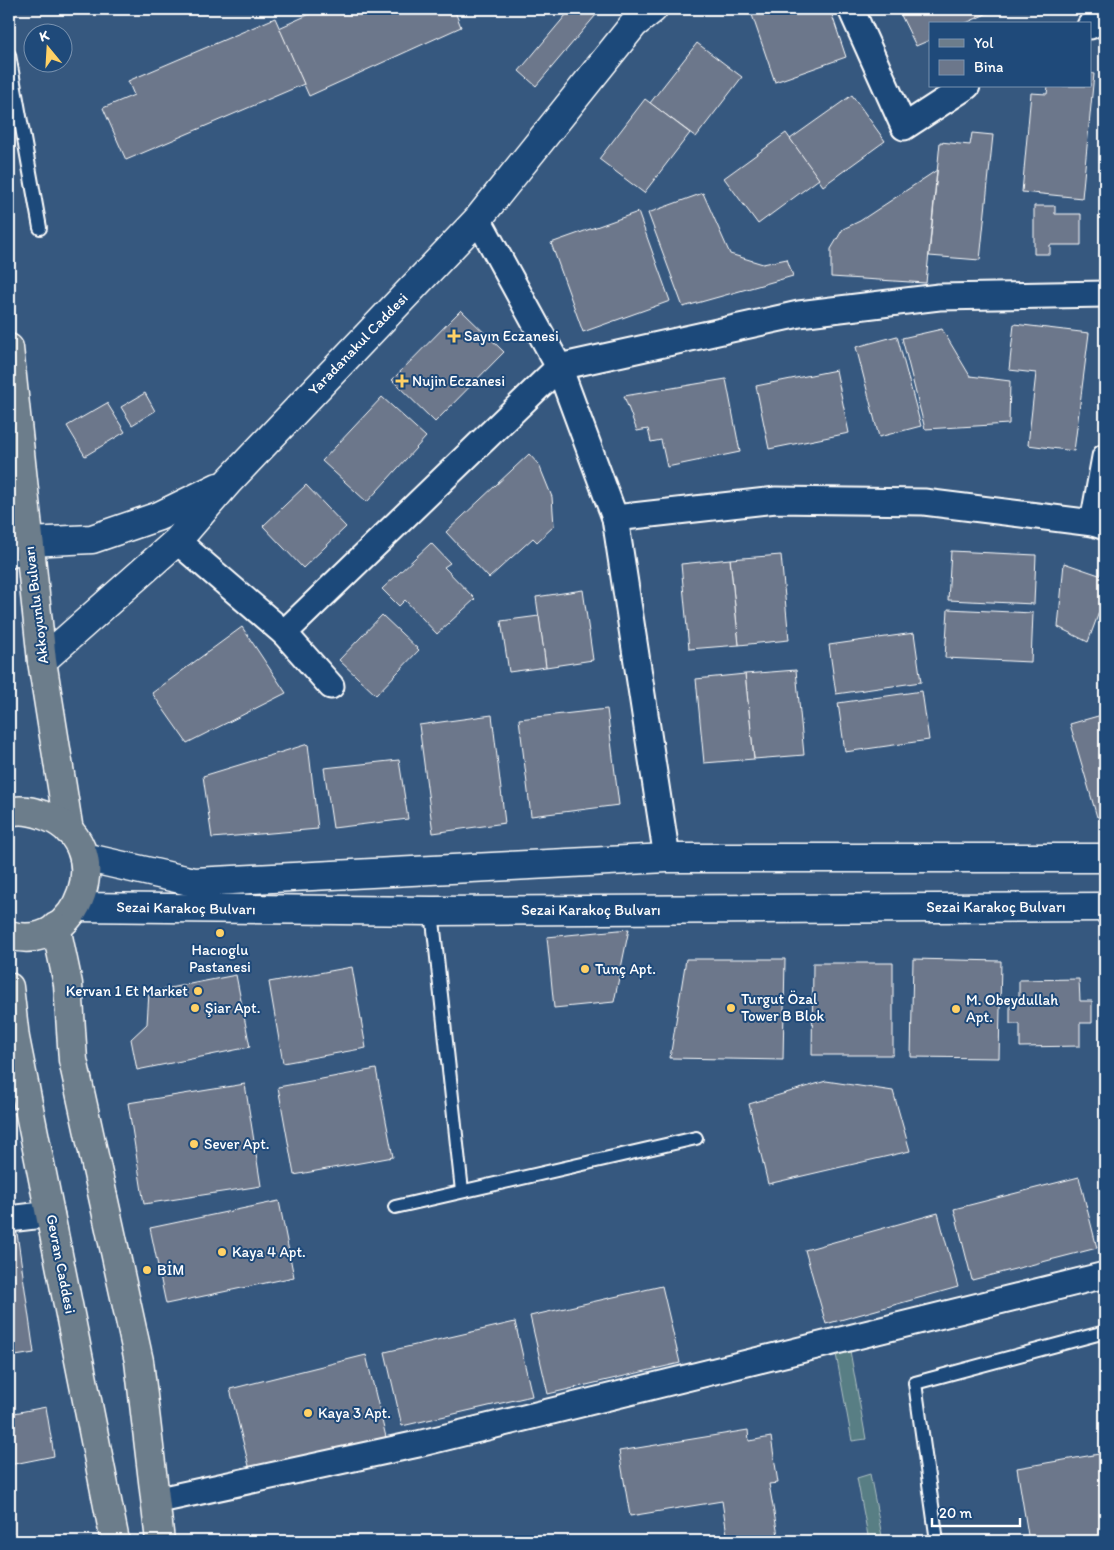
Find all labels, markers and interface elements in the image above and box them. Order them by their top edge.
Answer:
north arrow [22,22,72,72]
legend [929,22,1092,88]
text: K [37,26,52,46]
text: Yol [974,34,994,52]
text: Bina [974,58,1004,76]
street label: Yaradanakul Caddesi [304,289,412,399]
place label: Sayın Eczanesi [464,327,559,345]
marker: Sayın Eczanesi [448,330,460,342]
place label: Nujin Eczanesi [412,372,505,390]
marker: Nujin Eczanesi [396,375,408,387]
street label: Akkoyunlu Bulvarı [20,545,52,665]
street label: Sezai Karakoç Bulvarı [116,898,256,918]
street label: Sezai Karakoç Bulvarı [926,898,1066,916]
street label: Sezai Karakoç Bulvarı [521,901,661,919]
marker: Hacıoglu Pastanesi [214,927,226,939]
place label: Hacıoglu Pastanesi [189,941,251,976]
place label: Tunç Apt. [595,960,656,978]
marker: Tunç Apt. [579,963,591,975]
place label: Kervan 1 Et Market [66,982,188,1000]
marker: Kervan 1 Et Market [192,985,204,997]
place label: Turgut Özal Tower B Blok [741,990,825,1025]
place label: M. Obeydullah Apt. [966,991,1058,1026]
place label: Şiar Apt. [205,999,260,1017]
marker: Şiar Apt. [189,1002,201,1014]
marker: Turgut Özal Tower B Blok [725,1002,737,1014]
marker: M. Obeydullah Apt. [950,1003,962,1015]
place label: Sever Apt. [204,1135,270,1153]
marker: Sever Apt. [188,1138,200,1150]
street label: Gevran Caddesi [43,1213,79,1315]
place label: Kaya 4 Apt. [232,1243,306,1261]
marker: Kaya 4 Apt. [216,1246,228,1258]
place label: BİM [157,1261,184,1279]
marker: BİM [141,1264,153,1276]
place label: Kaya 3 Apt. [318,1404,391,1422]
marker: Kaya 3 Apt. [302,1407,314,1419]
scale bar [932,1495,1019,1527]
text: 20 m [939,1504,973,1522]

